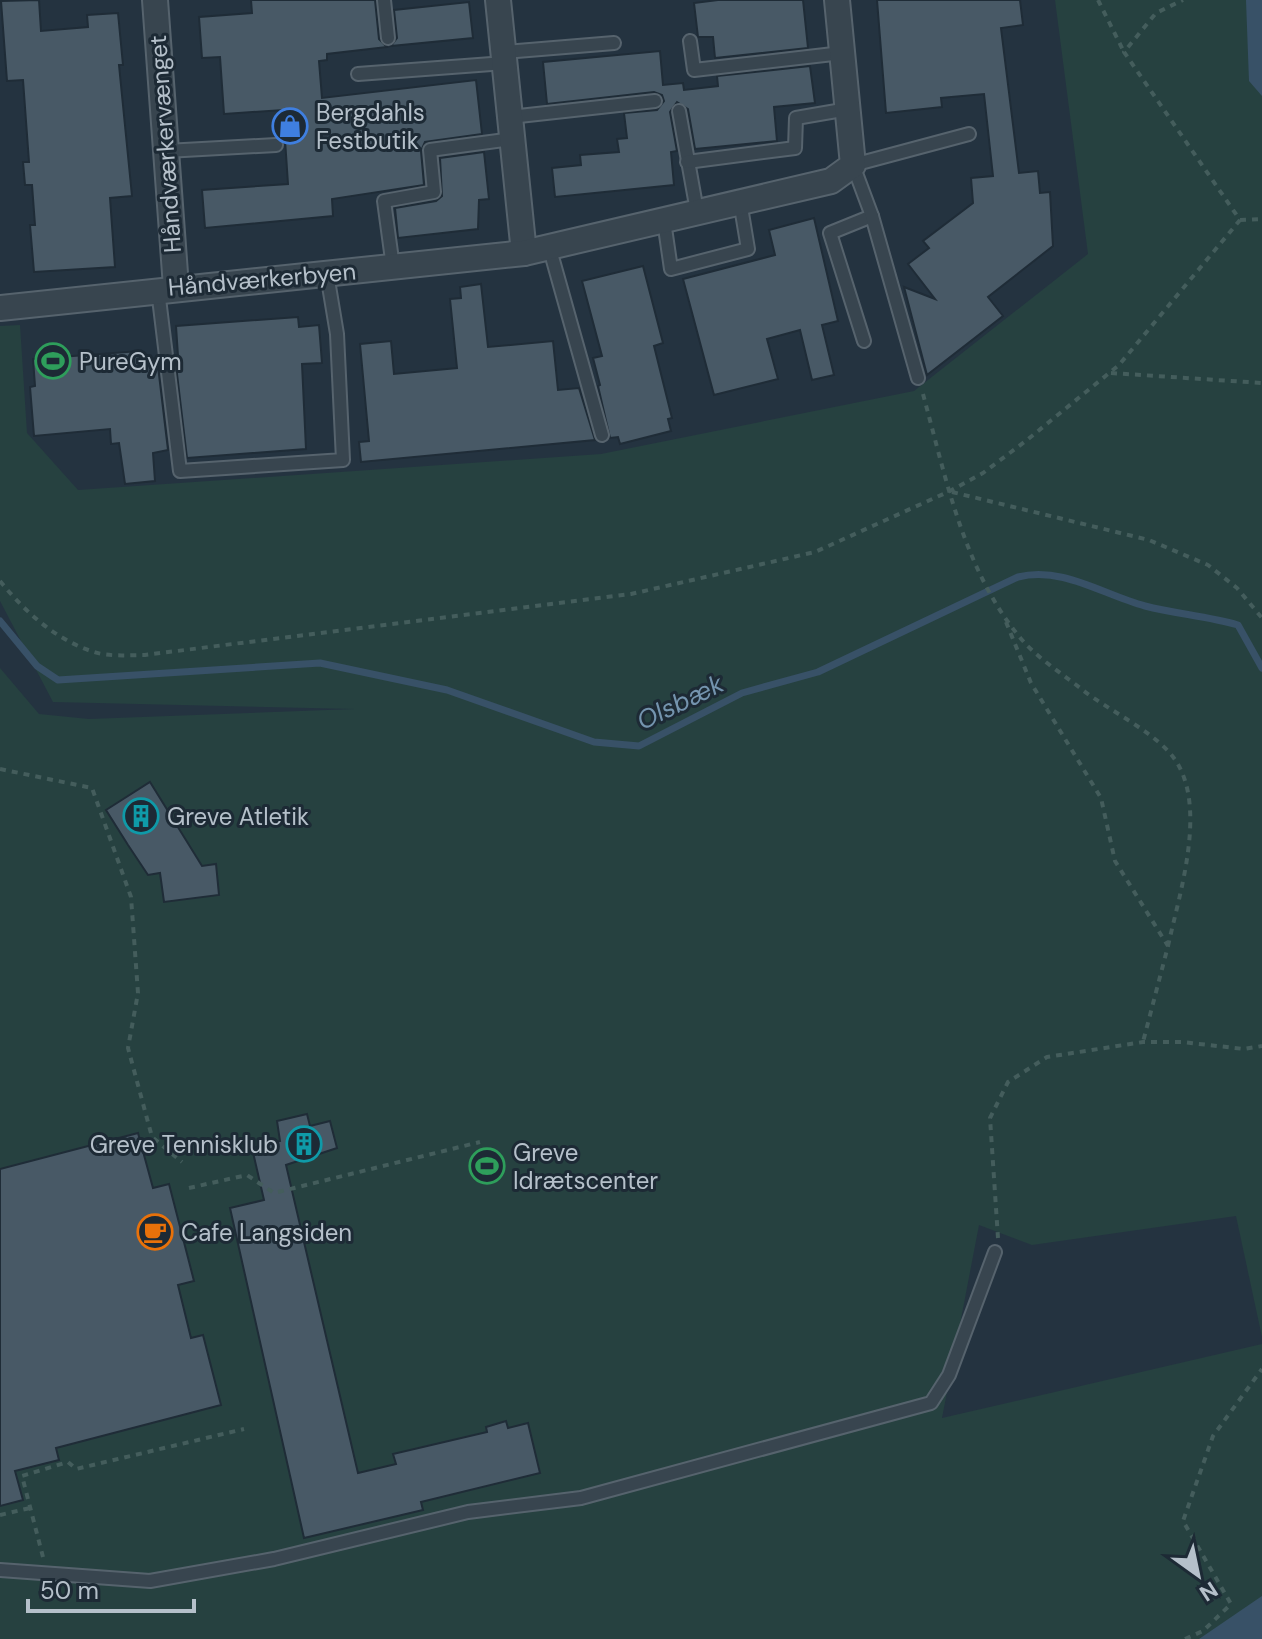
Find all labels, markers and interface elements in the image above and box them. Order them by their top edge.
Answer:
street label: Håndværkervænget [142,34,188,254]
place label: Bergdahls Festbutik [316,97,425,156]
shop icon: Bergdahls Festbutik [271,107,309,145]
street label: Håndværkerbyen [167,255,357,303]
sports icon: PureGym [34,342,72,380]
place label: PureGym [79,346,182,377]
water label: Olsbæk [631,666,730,738]
building icon: Greve Atletik [122,797,160,835]
place label: Greve Atletik [167,801,309,832]
building icon: Greve Tennisklub [285,1125,323,1163]
place label: Greve Tennisklub [90,1129,278,1160]
place label: Greve Idrætscenter [513,1137,658,1196]
sports icon: Greve Idrætscenter [468,1147,506,1185]
cafe icon: Cafe Langsiden [136,1213,174,1251]
place label: Cafe Langsiden [181,1217,352,1248]
north arrow [1158,1535,1238,1615]
scale bar [28,1563,194,1613]
text: 50 m [40,1575,99,1606]
text: N [1194,1575,1223,1608]

